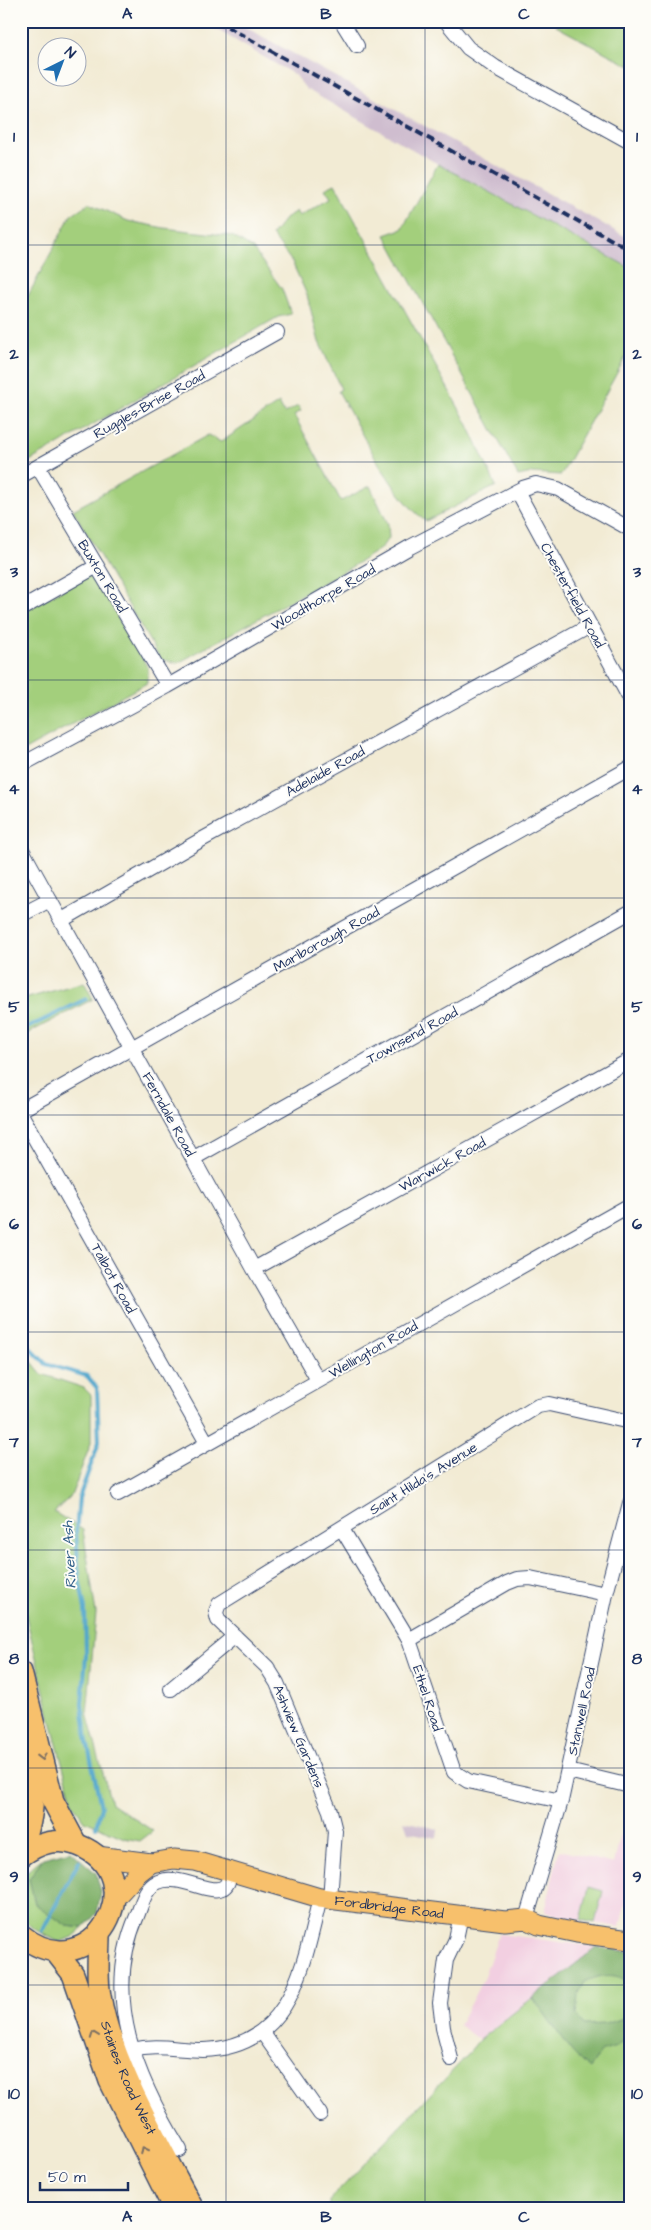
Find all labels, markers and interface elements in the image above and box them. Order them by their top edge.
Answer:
text: A [122,3,133,25]
text: B [320,3,332,25]
text: C [518,3,530,25]
north arrow [38,38,88,88]
text: N [60,43,80,64]
text: 1 [13,126,16,148]
text: 1 [636,126,639,148]
text: 2 [8,343,19,365]
text: 2 [631,343,642,365]
street label: Ruggles-Brise Road [90,366,209,444]
street label: Buxton Road [72,536,132,617]
street label: Chesterfield Road [535,539,609,652]
street label: Woodthorpe Road [268,560,379,636]
text: 3 [9,561,19,583]
text: 3 [632,561,642,583]
street label: Adelaide Road [282,742,369,802]
text: 4 [9,778,20,800]
text: 4 [632,778,643,800]
street label: Marlborough Road [270,902,383,977]
text: 5 [8,996,20,1018]
text: 5 [631,996,643,1018]
street label: Townsend Road [363,1003,462,1069]
street label: Ferndale Road [137,1069,200,1160]
street label: Warwick Road [395,1133,490,1197]
text: 6 [9,1213,19,1235]
text: 6 [632,1213,642,1235]
street label: Talbot Road [86,1240,141,1317]
street label: Wellington Road [325,1316,422,1383]
text: 7 [8,1431,19,1453]
text: 7 [631,1431,642,1453]
street label: Saint Hilda's Avenue [366,1437,482,1520]
water label: River Ash [57,1520,82,1589]
text: 8 [9,1648,20,1670]
text: 8 [632,1648,643,1670]
street label: Ethel Road [407,1663,447,1734]
street label: Stanwell Road [563,1665,601,1757]
street label: Ashview Gardens [267,1682,329,1791]
one-way arrow [36,1753,47,1762]
text: 9 [9,1866,19,1888]
text: 9 [632,1866,642,1888]
street label: Fordbridge Road [333,1891,445,1924]
street label: Staines Road West [95,2018,161,2139]
one-way arrow [90,2031,100,2040]
text: 10 [8,2083,20,2105]
text: 10 [631,2083,643,2105]
one-way arrow [140,2146,150,2155]
scale bar [40,2160,128,2192]
text: 50 m [48,2167,86,2188]
text: A [122,2206,133,2228]
text: B [320,2206,332,2228]
text: C [518,2206,530,2228]

